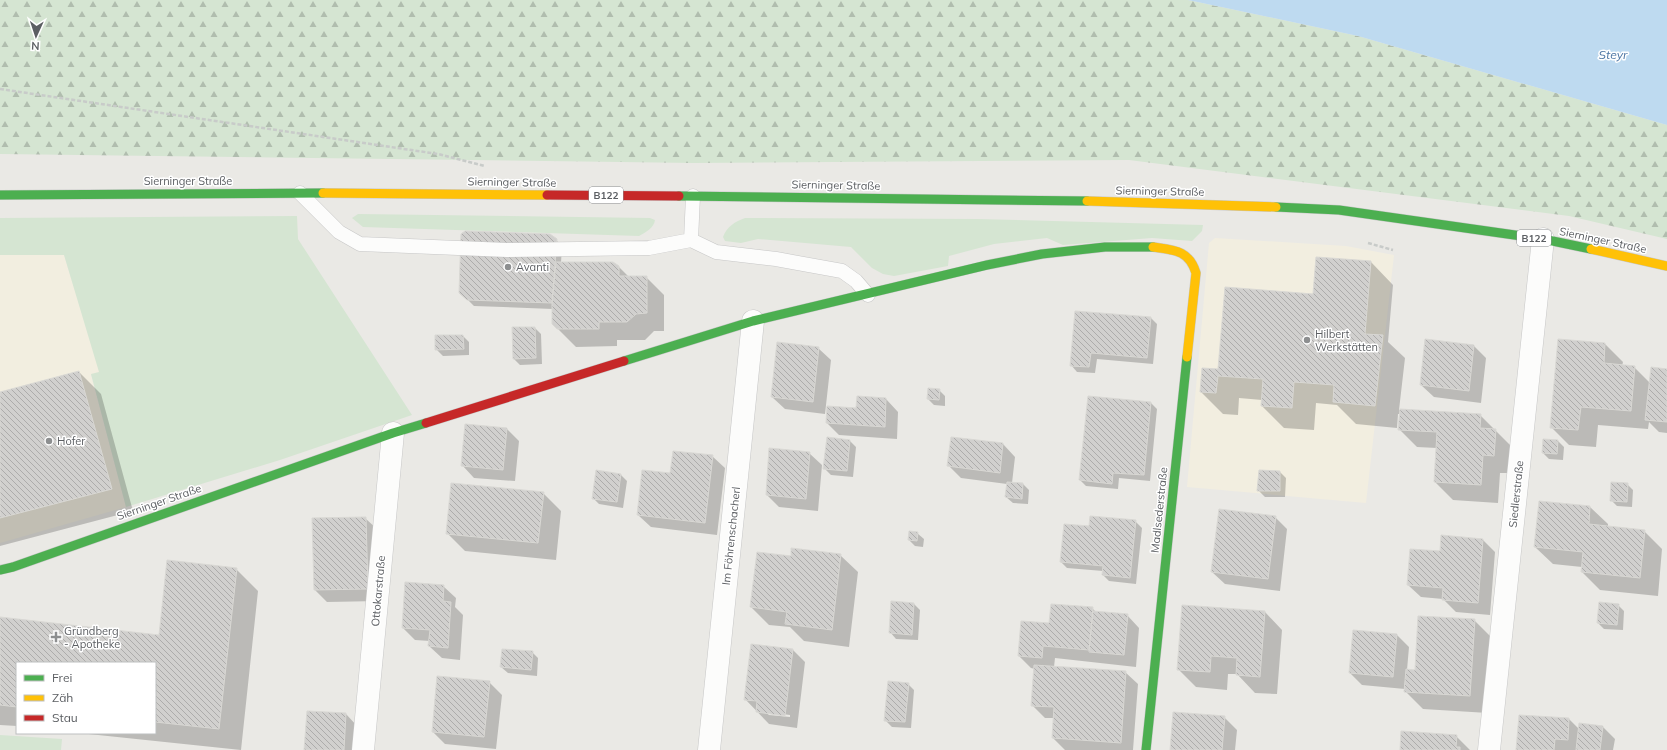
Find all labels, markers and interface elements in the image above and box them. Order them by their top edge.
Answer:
north arrow [16,16,56,56]
text: N [31,39,40,53]
water label: Steyr [1599,47,1628,62]
street label: Sierninger Straße [144,174,232,188]
street label: Sierninger Straße [468,174,556,190]
street label: Sierninger Straße [792,177,880,193]
street label: Sierninger Straße [1116,183,1204,199]
road number: B122 [589,187,623,203]
street label: Sierninger Straße [1558,224,1648,256]
road number: B122 [1517,230,1551,246]
place label: Avanti [516,260,549,274]
marker: Avanti [503,262,513,272]
place label: Hilbert Werkstätten [1315,327,1378,354]
marker: Hilbert Werkstätten [1302,335,1312,345]
place label: Hofer [57,434,85,448]
marker: Hofer [44,436,54,446]
street label: Siedlerstraße [1506,460,1526,528]
street label: Madlsederstraße [1148,467,1170,553]
street label: Sierninger Straße [115,481,203,523]
street label: Im Föhrenschacherl [719,486,743,586]
street label: Ottokarstraße [368,555,388,627]
place label: Gründberg - Apotheke [64,624,120,651]
marker: Gründberg - Apotheke [51,632,61,642]
legend [16,662,156,734]
text: Frei [52,670,72,685]
text: Zäh [52,690,73,705]
text: Stau [52,710,78,725]

